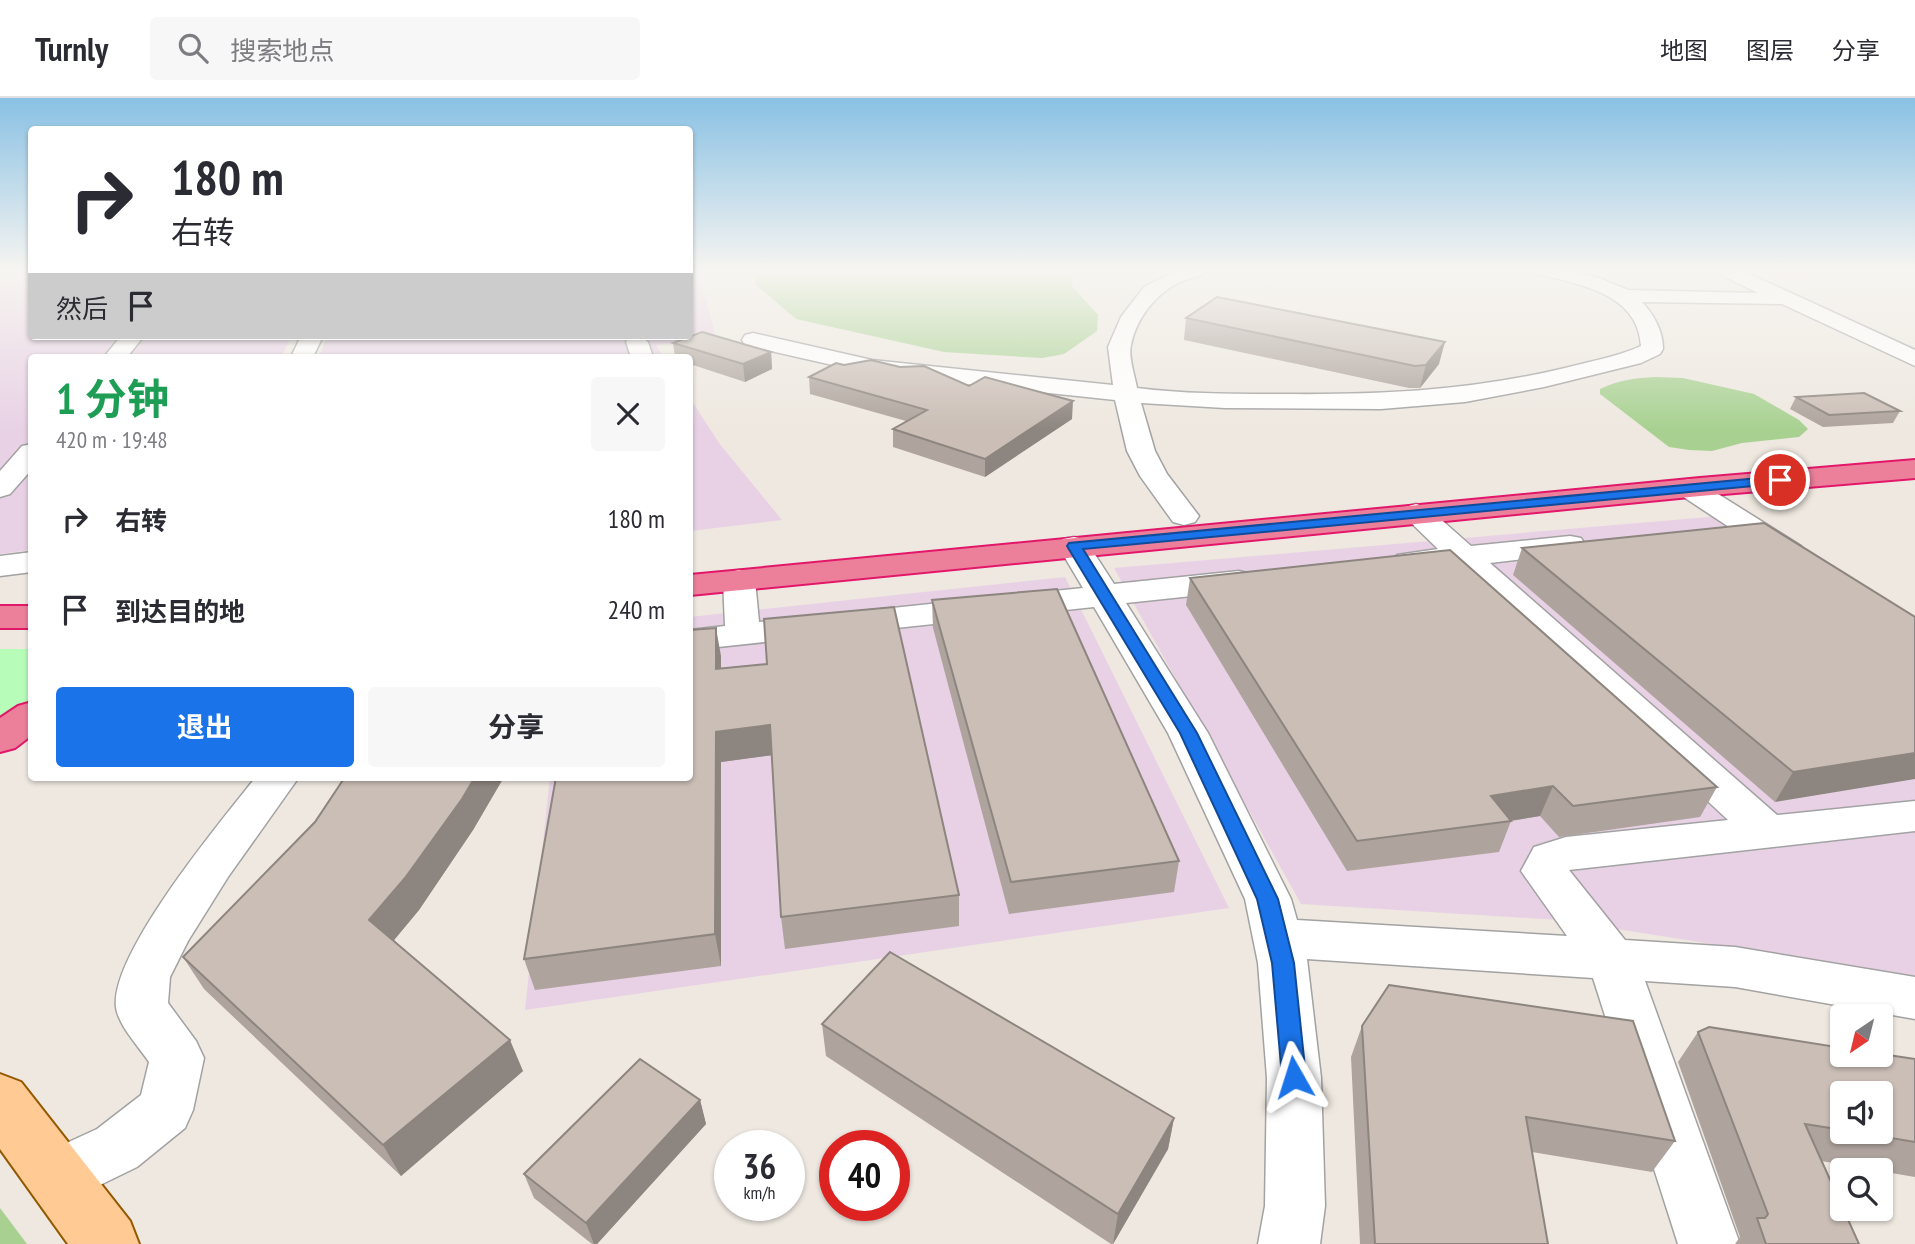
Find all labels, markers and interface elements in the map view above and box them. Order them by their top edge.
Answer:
search box [150,17,640,80]
text: Turnly [35,27,108,70]
icon: search [174,29,212,67]
text: 搜索地点 [230,34,334,67]
text: 地图 [1660,35,1708,66]
text: 图层 [1746,35,1794,66]
text: 分享 [1832,35,1880,66]
text: 180 m [171,145,284,209]
icon: right [56,154,147,245]
text: 右转 [171,211,235,253]
icon: arrive [122,287,160,325]
text: 然后 [56,292,108,325]
text: 1 分钟 [56,371,169,426]
button: close [591,377,665,451]
text: 420 m · 19:48 [56,425,168,454]
pin [1750,450,1810,510]
icon: arrive [1761,461,1799,499]
icon: right [56,500,94,538]
text: 180 m [607,502,665,535]
text: 右转 [115,504,167,537]
icon: arrive [56,591,94,629]
text: 240 m [607,593,665,626]
text: 到达目的地 [115,595,245,628]
button: 退出 [56,687,354,767]
button: 分享 [368,687,665,767]
north arrow [1830,1004,1894,1068]
map controls [1830,1004,1893,1221]
position arrow [1257,1040,1331,1114]
button: sound [1830,1081,1893,1144]
speed limit sign: 40 [819,1130,910,1221]
text: 36 [743,1143,776,1189]
button: search [1830,1158,1893,1221]
text: km/h [744,1181,775,1204]

